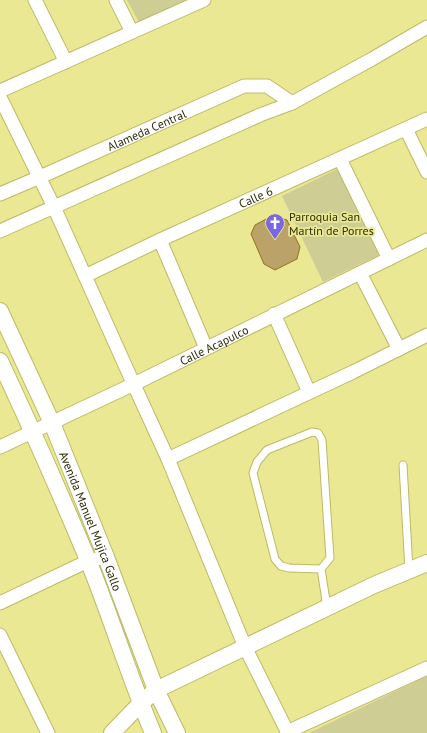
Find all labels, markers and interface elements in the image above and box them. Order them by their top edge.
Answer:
street label: Alameda Central [105,105,189,154]
street label: Calle 6 [236,183,275,211]
place label: Parroquia San Martín de Porres [289,209,374,238]
church icon: Parroquia San Martín de Porres [264,212,286,240]
street label: Calle Acapulco [177,322,251,368]
street label: Avenida Manuel Mujica Gallo [57,449,126,593]

